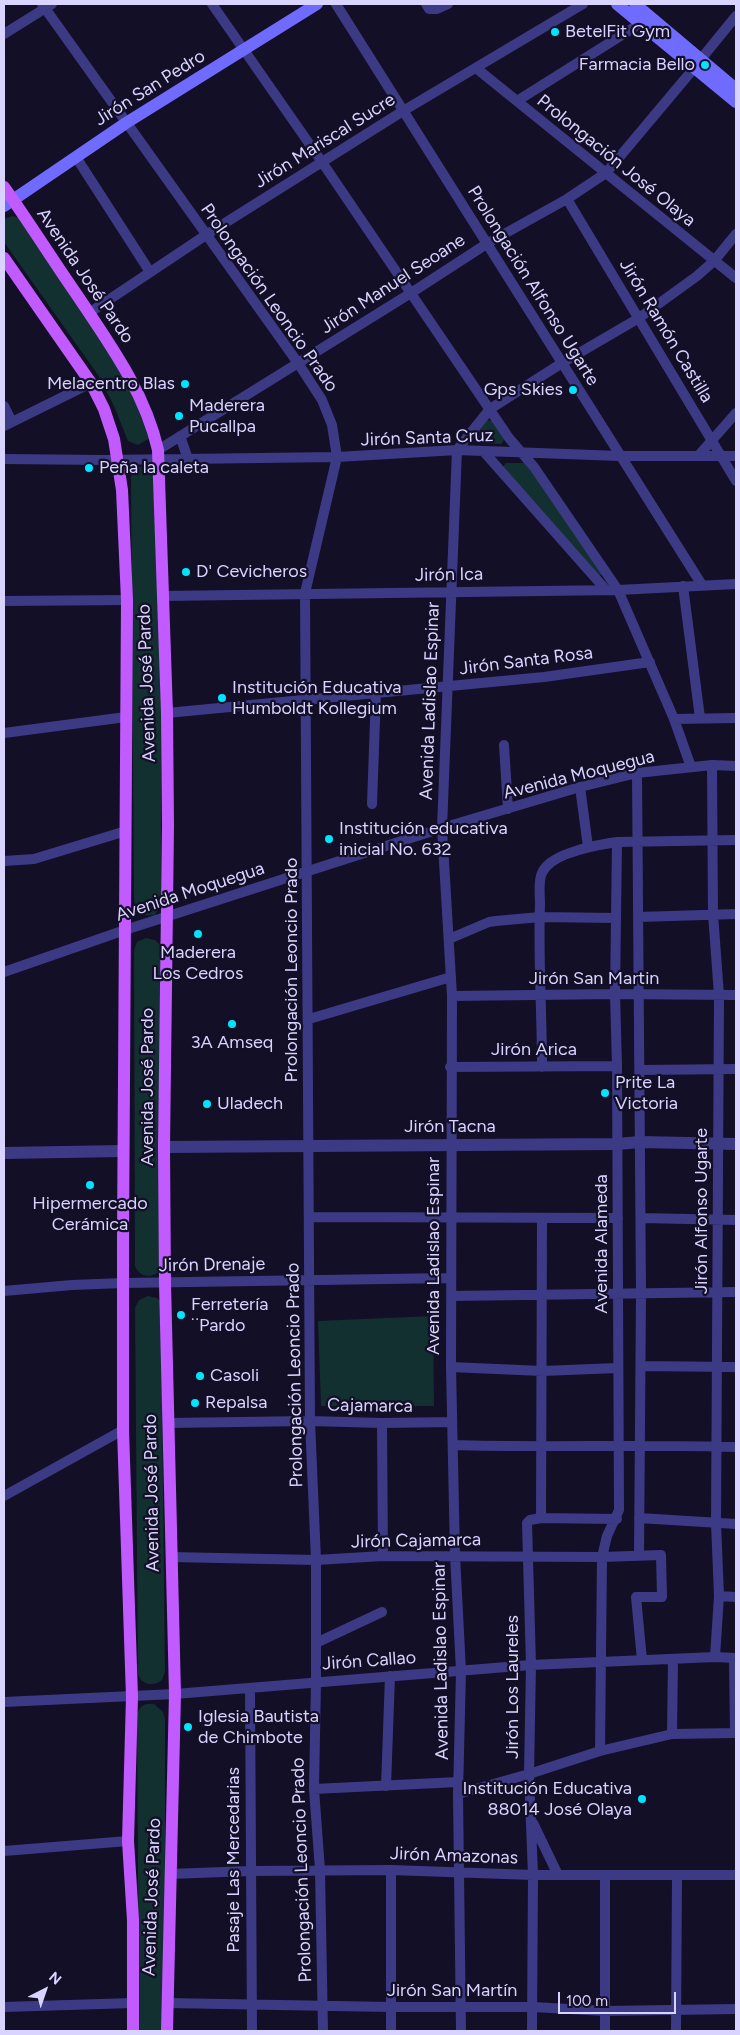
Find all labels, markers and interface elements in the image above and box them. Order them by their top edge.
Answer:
place label: BetelFit Gym [565,21,670,43]
marker: BetelFit Gym [549,26,561,38]
street label: Jirón San Pedro [91,45,209,131]
place label: Farmacia Bello [579,54,695,76]
marker: Farmacia Bello [699,59,711,71]
street label: Jirón Mariscal Sucre [251,89,399,193]
street label: Prolongación José Olaya [532,90,700,232]
street label: Prolongación Alfonso Ugarte [462,182,604,390]
street label: Prolongación Leoncio Prado [196,200,342,396]
street label: Avenida José Pardo [32,204,138,348]
street label: Jirón Manuel Seoane [317,229,469,339]
street label: Jirón Ramón Castilla [615,255,717,407]
place label: Melacentro Blas [47,373,175,395]
marker: Melacentro Blas [179,378,191,390]
place label: Gps Skies [484,379,563,401]
marker: Gps Skies [567,384,579,396]
place label: Maderera Pucallpa [189,395,265,438]
marker: Maderera Pucallpa [173,410,185,422]
street label: Jirón Santa Cruz [360,425,494,451]
place label: Peña la caleta [99,457,209,479]
marker: Peña la caleta [83,462,95,474]
place label: D' Cevicheros [196,561,307,583]
street label: Jirón Ica [415,564,483,586]
marker: D' Cevicheros [180,566,192,578]
street label: Avenida Ladislao Espinar [416,602,444,800]
street label: Avenida José Pardo [133,604,161,762]
street label: Jirón Santa Rosa [458,642,594,680]
place label: Institución Educativa Humboldt Kollegium [232,677,401,720]
marker: Institución Educativa Humboldt Kollegium [216,692,228,704]
street label: Avenida Moquegua [501,746,657,804]
place label: Institución educativa inicial No. 632 [339,818,508,861]
marker: Institución educativa inicial No. 632 [323,833,335,845]
street label: Avenida Moquegua [113,858,267,926]
street label: Prolongación Leoncio Prado [281,858,303,1082]
marker: Maderera Los Cedros [192,928,204,940]
place label: Maderera Los Cedros [153,942,243,984]
street label: Jirón San Martin [529,968,659,990]
street label: Avenida José Pardo [137,1008,159,1166]
marker: 3A Amseq [226,1018,238,1030]
place label: 3A Amseq [191,1032,273,1054]
street label: Jirón Arica [491,1039,577,1061]
place label: Prite La Victoria [615,1072,678,1114]
marker: Prite La Victoria [599,1087,611,1099]
place label: Uladech [217,1093,283,1115]
marker: Uladech [201,1098,213,1110]
street label: Jirón Tacna [404,1116,496,1138]
street label: Jirón Alfonso Ugarte [691,1128,713,1294]
street label: Avenida Ladislao Espinar [423,1157,445,1355]
street label: Avenida Alameda [591,1174,613,1314]
marker: Hipermercado Cerámica [84,1179,96,1191]
place label: Hipermercado Cerámica [32,1193,148,1236]
street label: Jirón Drenaje [158,1253,266,1277]
street label: Prolongación Leoncio Prado [282,1262,308,1488]
place label: Ferretería ¨Pardo [191,1294,269,1336]
marker: Ferretería ¨Pardo [175,1309,187,1321]
place label: Casoli [210,1365,259,1387]
marker: Casoli [194,1370,206,1382]
place label: Repalsa [205,1392,267,1414]
street label: Cajamarca [327,1394,413,1418]
marker: Repalsa [189,1397,201,1409]
street label: Avenida José Pardo [140,1414,164,1572]
street label: Jirón Cajamarca [351,1529,481,1553]
street label: Avenida Ladislao Espinar [428,1562,454,1760]
street label: Jirón Los Laureles [502,1615,524,1759]
street label: Jirón Callao [321,1647,417,1675]
place label: Iglesia Bautista de Chimbote [198,1706,319,1748]
marker: Iglesia Bautista de Chimbote [182,1721,194,1733]
street label: Prolongación Leoncio Prado [287,1757,317,1983]
street label: Pasaje Las Mercedarias [223,1767,245,1953]
place label: Institución Educativa 88014 José Olaya [463,1778,632,1820]
marker: Institución Educativa 88014 José Olaya [636,1793,648,1805]
street label: Avenida José Pardo [138,1818,166,1976]
street label: Jirón Amazonas [390,1843,518,1869]
north arrow [20,1965,70,2015]
text: N [46,1968,65,1988]
street label: Jirón San Martín [387,1980,517,2002]
scale bar [560,1982,678,2014]
text: 100 m [566,1992,608,2010]

